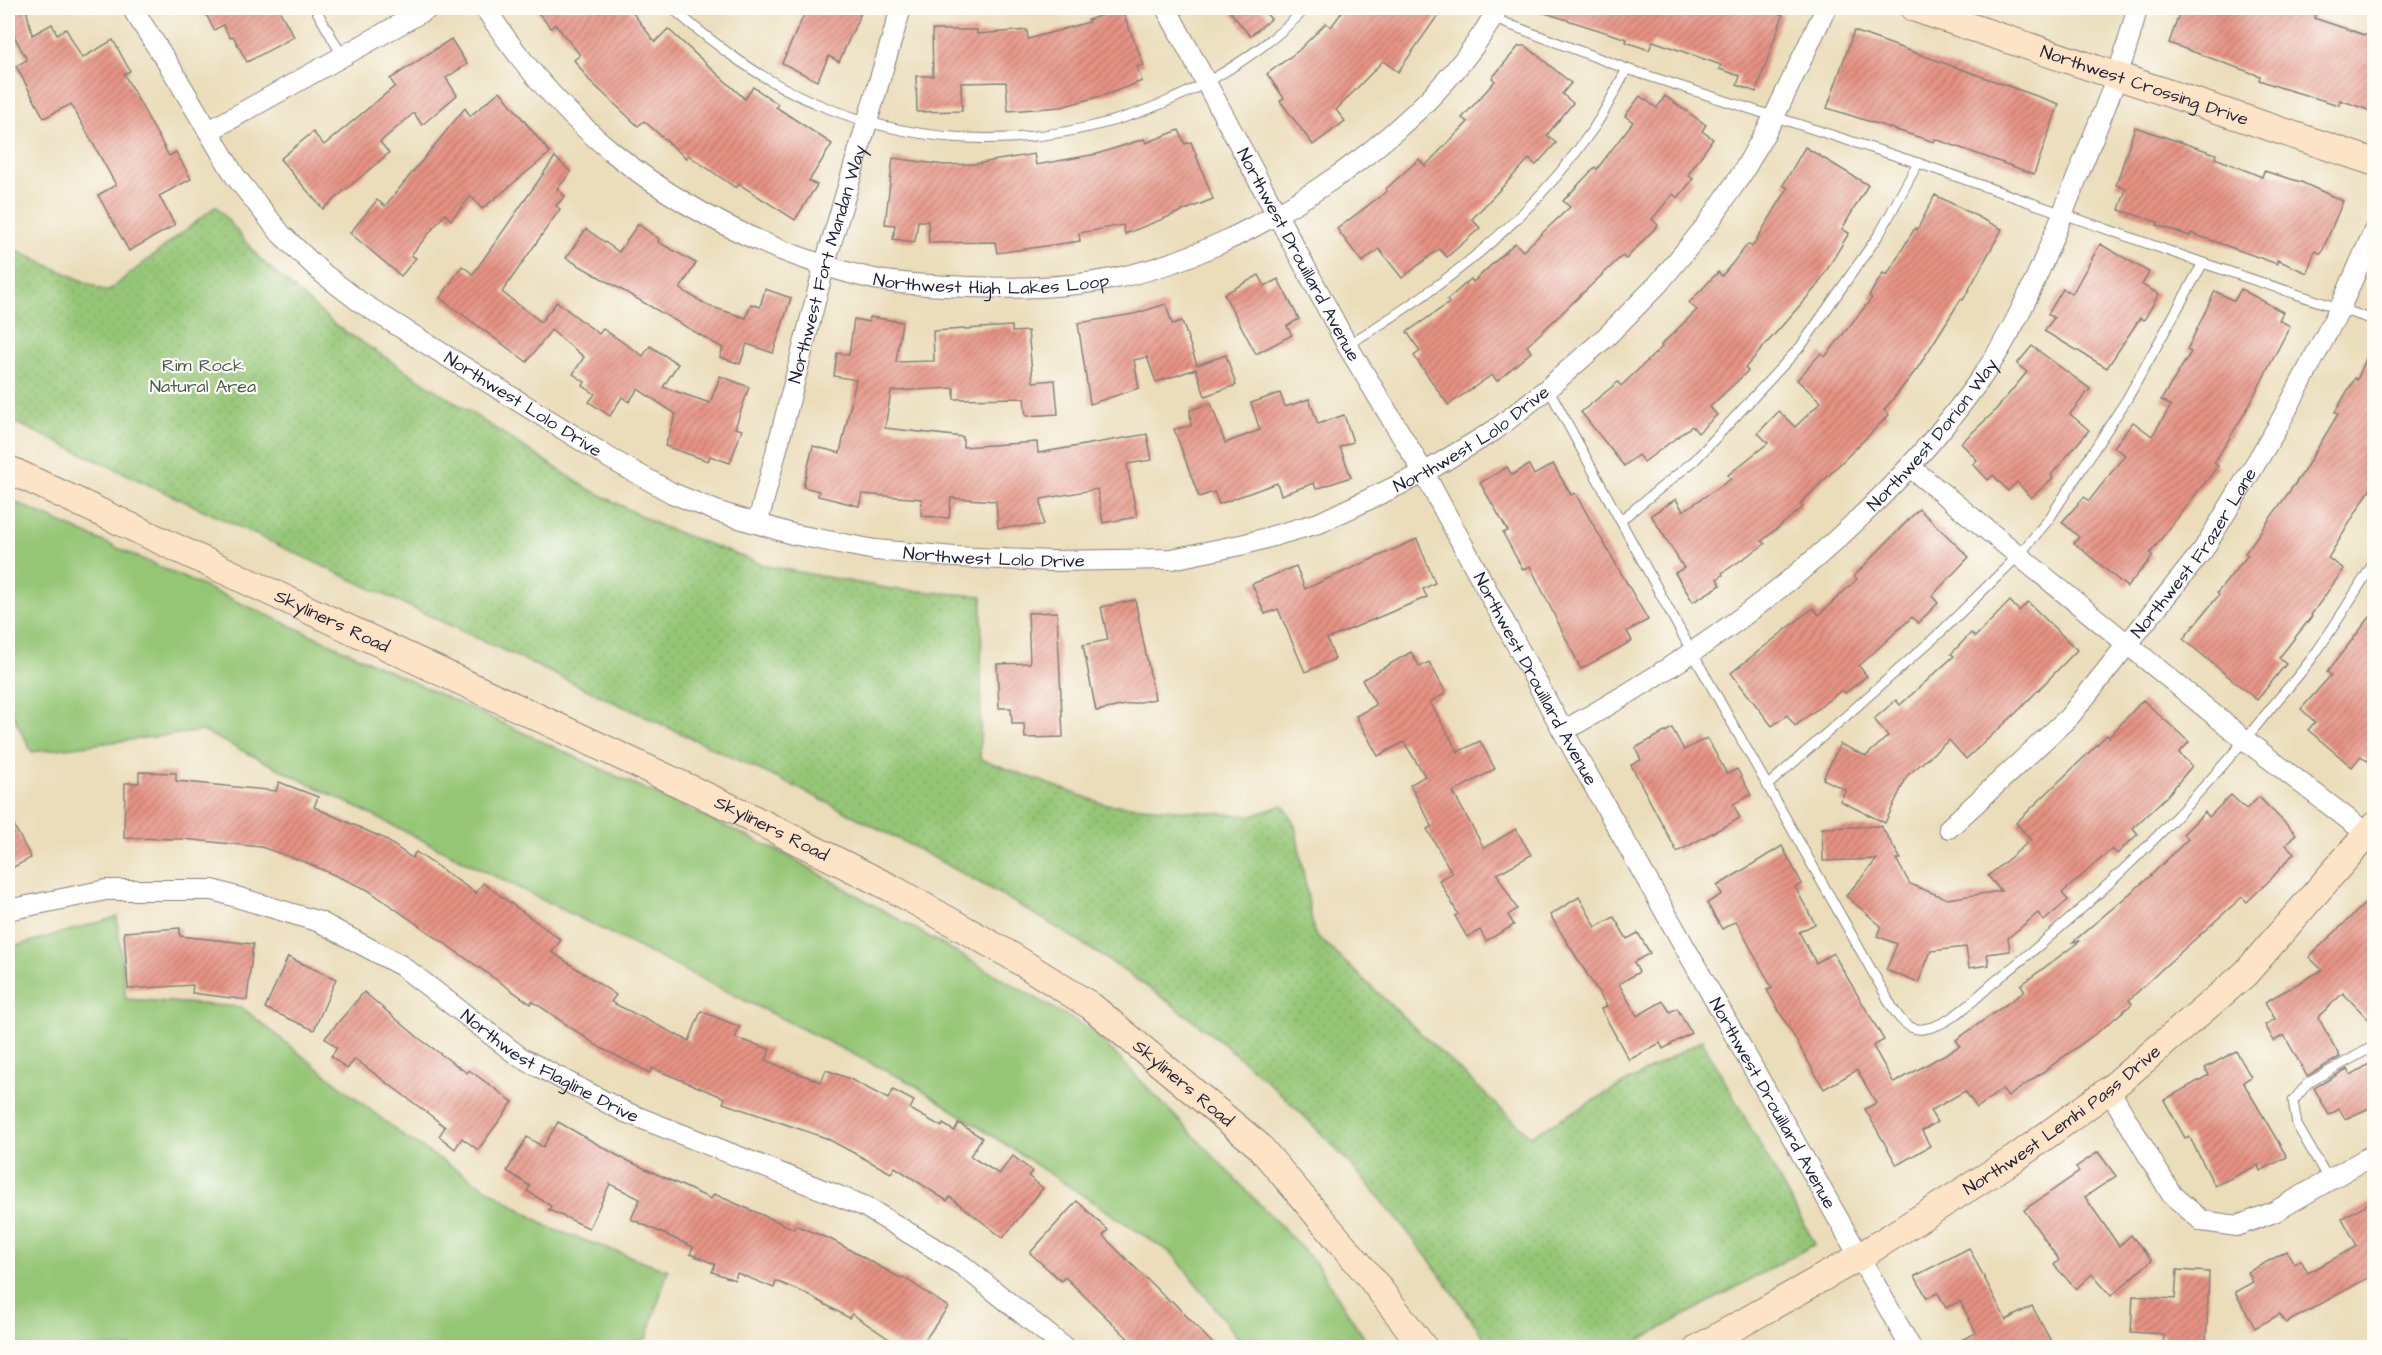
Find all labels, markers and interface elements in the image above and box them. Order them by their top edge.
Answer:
street label: Northwest Crossing Drive [2037,39,2252,132]
street label: Northwest Fort Mandan Way [782,142,874,386]
street label: Northwest Drouillard Avenue [1231,144,1366,366]
street label: Northwest High Lakes Loop [871,267,1111,302]
street label: Northwest Lolo Drive [439,346,607,463]
park label: Rim Rock Natural Area [150,353,256,399]
street label: Northwest Dorion Way [1862,354,2005,517]
street label: Northwest Lolo Drive [1389,380,1555,499]
street label: Northwest Frazer Lane [2125,463,2263,643]
street label: Northwest Lolo Drive [902,541,1085,574]
street label: Northwest Drouillard Avenue [1467,568,1603,790]
street label: Skyliners Road [270,584,394,659]
street label: Skyliners Road [710,790,833,868]
street label: Northwest Drouillard Avenue [1703,993,1842,1214]
street label: Northwest Flagline Drive [455,1004,642,1129]
street label: Skyliners Road [1127,1034,1239,1133]
street label: Northwest Lemhi Pass Drive [1958,1039,2166,1201]

